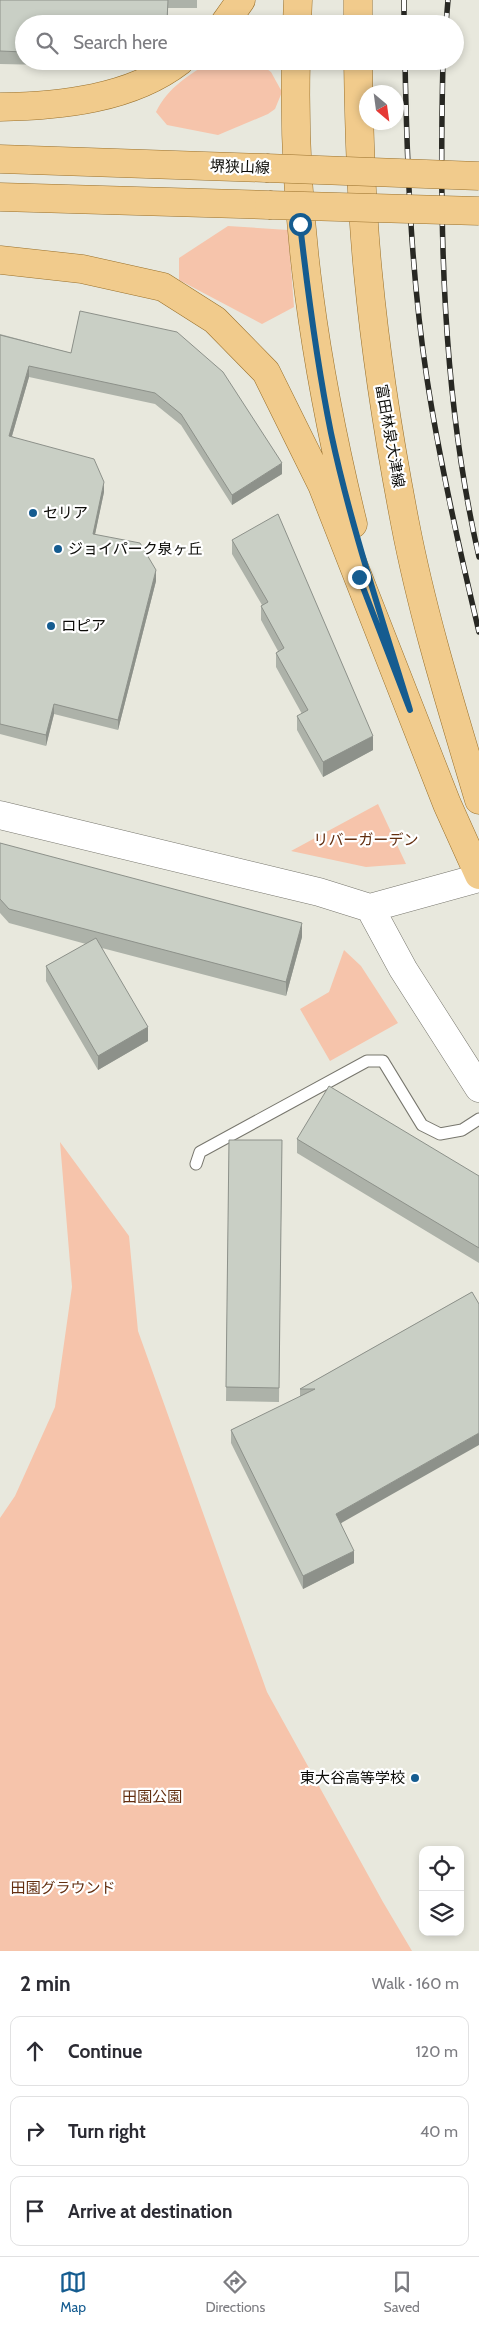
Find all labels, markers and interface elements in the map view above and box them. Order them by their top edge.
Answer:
search box [15,15,464,70]
icon: search [33,29,61,57]
text: Search here [73,31,167,54]
north arrow [359,85,404,130]
street label: 堺狭山線 [210,157,270,177]
route start [289,213,312,236]
street label: 富田林泉大津線 [372,383,408,489]
place label: セリア [43,504,88,522]
marker: セリア [27,507,39,519]
place label: ジョイパーク泉ヶ丘 [68,540,203,558]
marker: ジョイパーク泉ヶ丘 [52,543,64,555]
route end [348,566,371,589]
place label: ロピア [61,617,106,635]
marker: ロピア [45,620,57,632]
park label: リバーガーデン [313,831,419,849]
place label: 東大谷高等学校 [300,1769,405,1787]
marker: 東大谷高等学校 [409,1772,421,1784]
park label: 田園公園 [122,1788,182,1806]
map controls [419,1846,464,1936]
button: locate [419,1846,464,1891]
park label: 田園グラウンド [10,1879,116,1897]
button: layers [419,1891,464,1936]
text: 2 min [20,1971,71,1996]
text: Walk · 160 m [372,1974,459,1993]
icon: ahead [21,2037,49,2065]
text: Continue [68,2040,142,2063]
text: 120 m [416,2042,458,2061]
icon: right [21,2117,49,2145]
text: Turn right [68,2120,146,2143]
text: 40 m [420,2122,458,2141]
icon: arrive [21,2197,49,2225]
text: Arrive at destination [68,2200,232,2223]
tab: Map [59,2268,87,2316]
tab: Directions [205,2268,265,2316]
tab: Saved [383,2268,420,2316]

